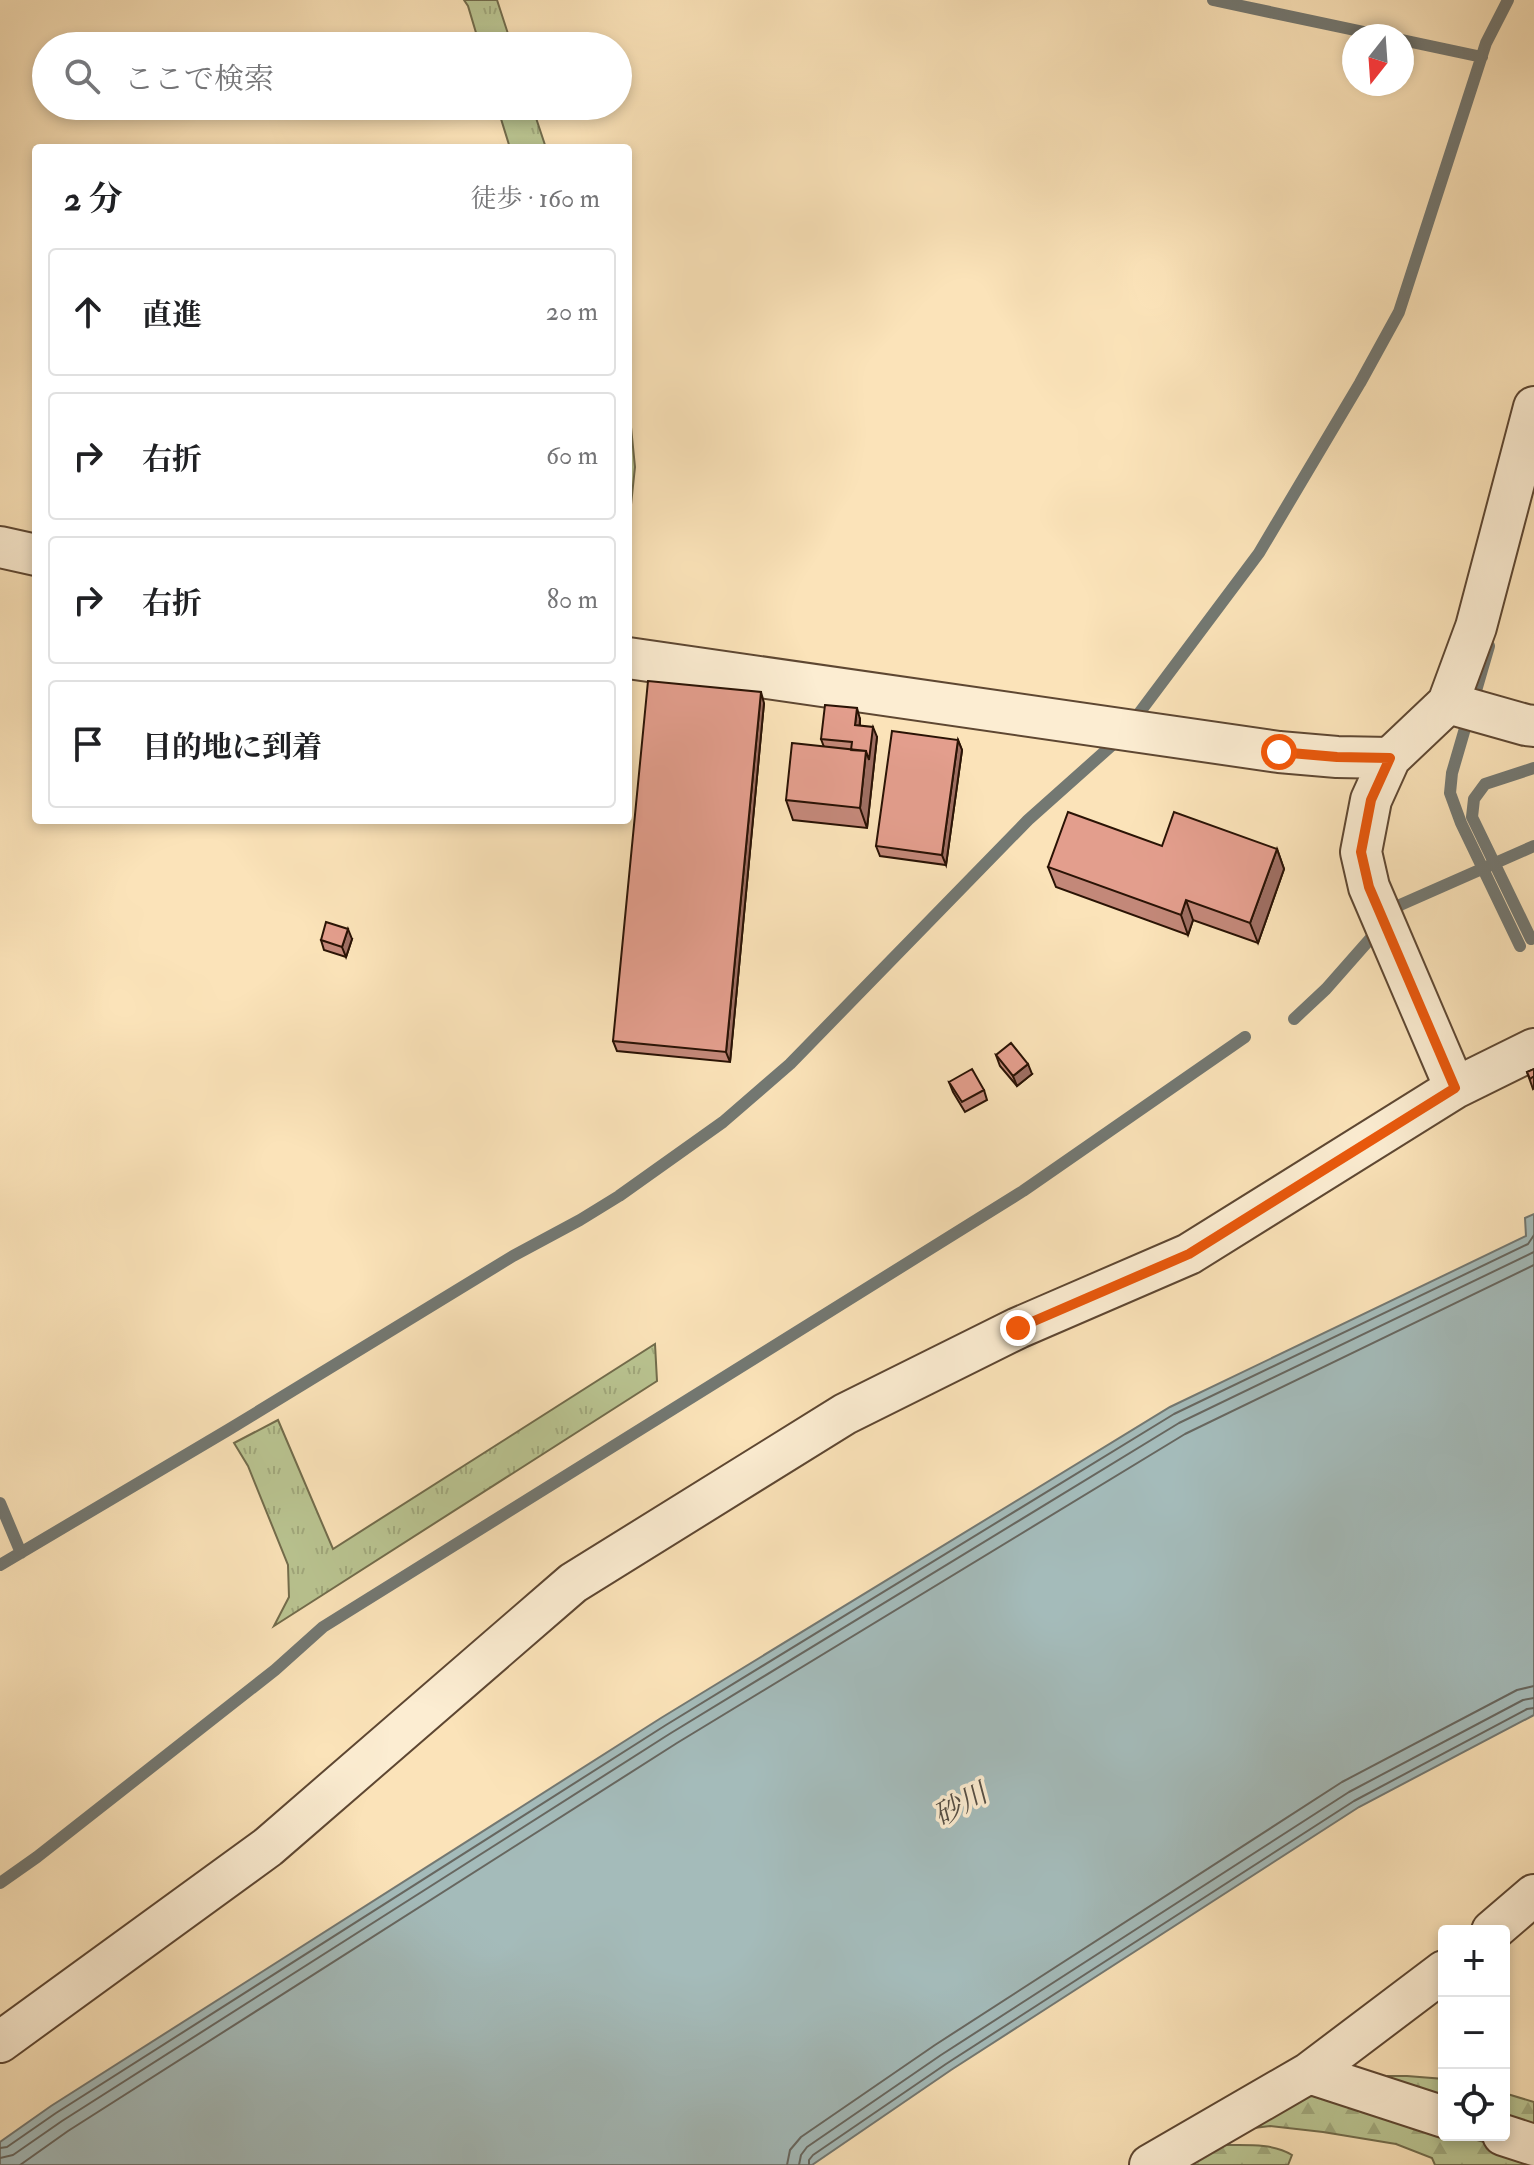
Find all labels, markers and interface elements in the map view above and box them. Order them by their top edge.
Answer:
north arrow [1342,24,1414,96]
search box [32,32,632,120]
icon: search [60,54,104,98]
text: ここで検索 [124,61,274,98]
text: 2 分 [64,178,122,221]
text: 徒歩 · 160 m [471,183,600,215]
icon: ahead [66,290,110,334]
text: 20 m [546,296,598,328]
text: 直進 [142,297,202,334]
icon: right [66,434,110,478]
text: 60 m [546,440,598,472]
text: 右折 [142,441,202,478]
icon: right [66,578,110,622]
text: 80 m [547,584,598,616]
text: 右折 [142,585,202,622]
icon: arrive [66,722,110,766]
text: 目的地に到着 [142,729,322,766]
route start [1261,734,1297,770]
route end [1000,1310,1036,1346]
water label: 砂川 [928,1775,996,1834]
map controls [1438,1925,1510,2141]
button: + [1438,1925,1510,1997]
button: − [1438,1997,1510,2069]
button: locate [1438,2069,1510,2141]

